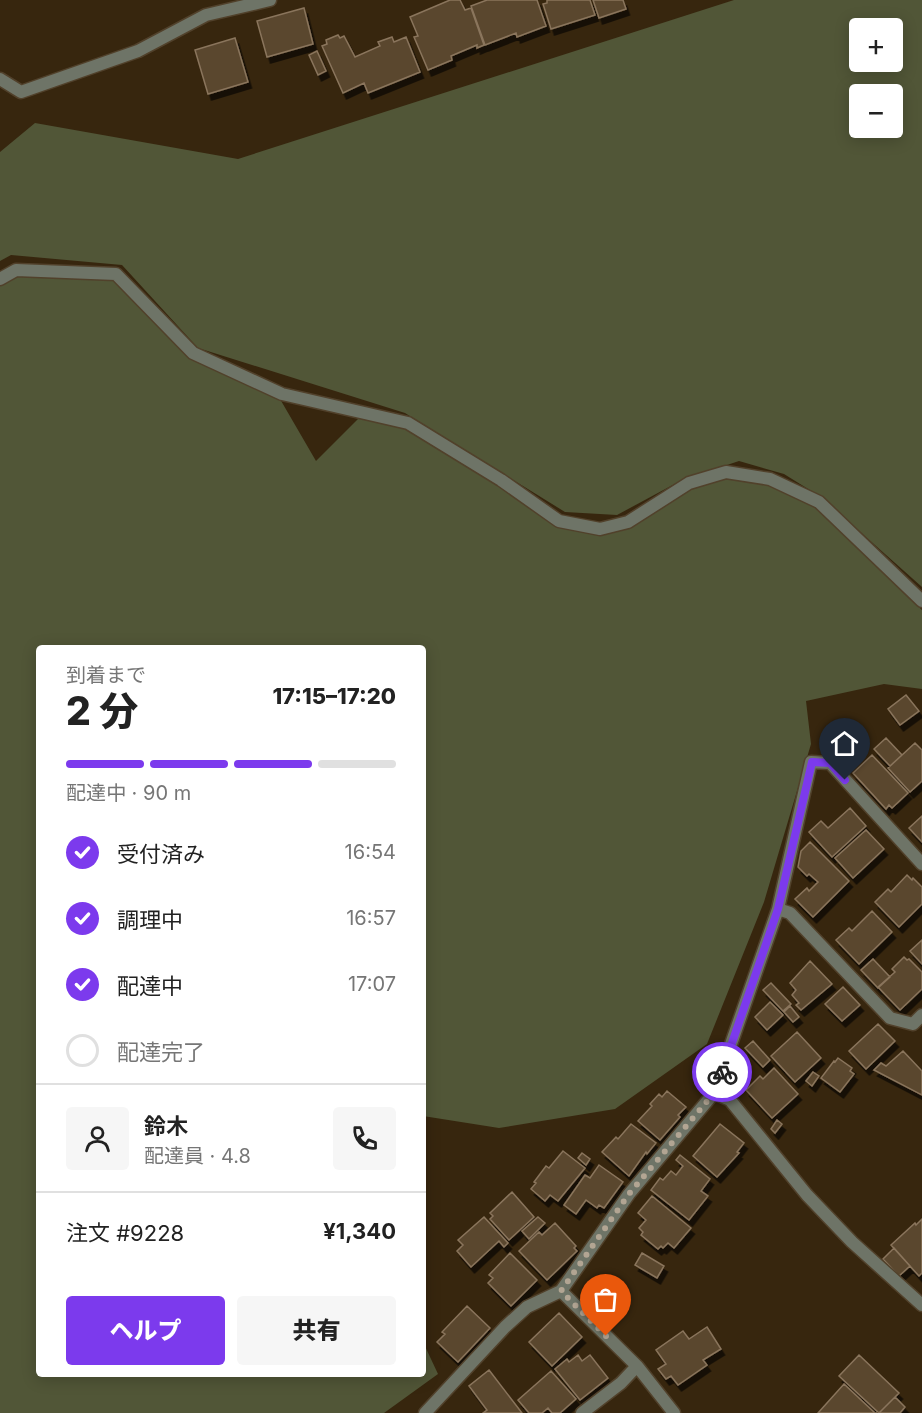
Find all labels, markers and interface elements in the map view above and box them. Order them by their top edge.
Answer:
map controls [849,18,903,138]
button: + [849,18,903,72]
button: − [849,84,903,138]
text: 到着まで [66,663,146,687]
text: 17:15–17:20 [272,683,396,709]
text: 2 分 [66,687,138,734]
pin [819,718,870,780]
icon: home [828,727,861,760]
text: 配達中 · 90 m [66,781,191,805]
icon: check [66,836,99,869]
text: 16:54 [345,840,396,864]
text: 受付済み [117,841,205,867]
icon: check [66,902,99,935]
text: 16:57 [346,906,396,930]
text: 調理中 [117,907,183,933]
icon: check [66,968,99,1001]
text: 17:07 [348,972,396,996]
text: 配達中 [117,973,183,999]
text: 配達完了 [117,1039,205,1065]
courier [692,1042,752,1102]
icon: bike [706,1056,739,1089]
button: person [66,1107,129,1170]
button: phone [333,1107,396,1170]
text: 鈴木 [144,1113,188,1139]
text: 配達員 · 4.8 [144,1144,251,1168]
text: ¥1,340 [323,1218,396,1244]
text: 注文 #9228 [66,1220,184,1246]
pin [580,1274,631,1336]
icon: bag [589,1283,622,1316]
button: ヘルプ [66,1296,225,1365]
button: 共有 [237,1296,396,1365]

